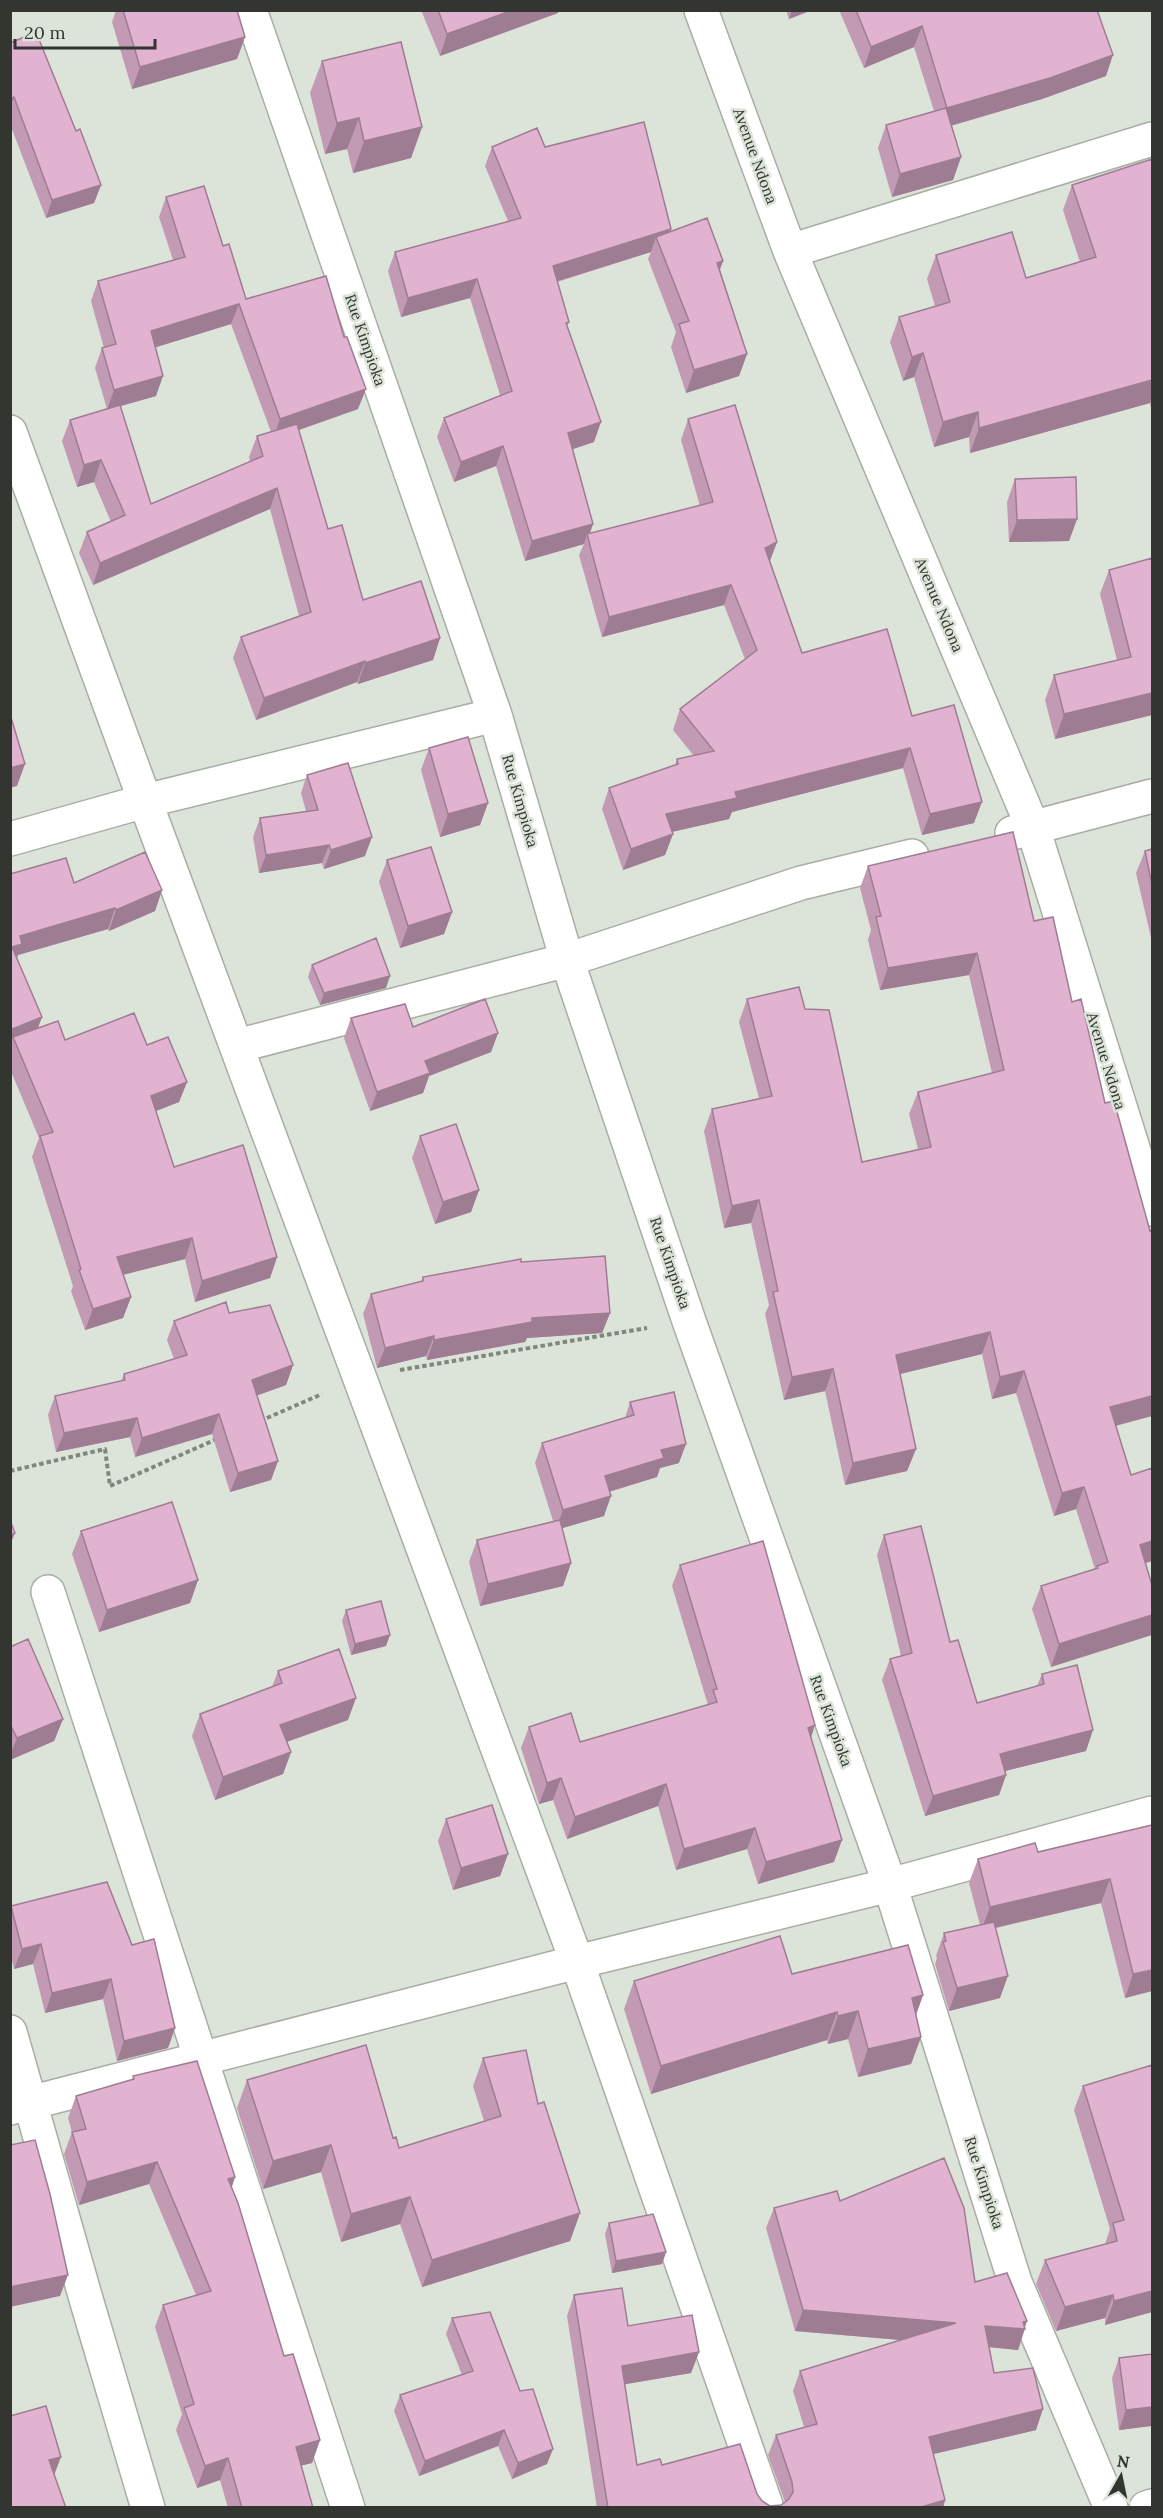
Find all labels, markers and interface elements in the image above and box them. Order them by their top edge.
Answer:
scale bar [15,12,154,50]
text: 20 m [24,21,66,44]
street label: Avenue Ndona [729,104,782,207]
street label: Rue Kimpioka [341,291,390,389]
street label: Avenue Ndona [911,554,968,655]
street label: Rue Kimpioka [498,752,543,850]
street label: Avenue Ndona [1082,1009,1130,1112]
street label: Rue Kimpioka [646,1214,695,1312]
street label: Rue Kimpioka [806,1672,857,1769]
street label: Rue Kimpioka [961,2134,1008,2232]
north arrow [1091,2446,1151,2506]
text: N [1116,2450,1131,2472]

